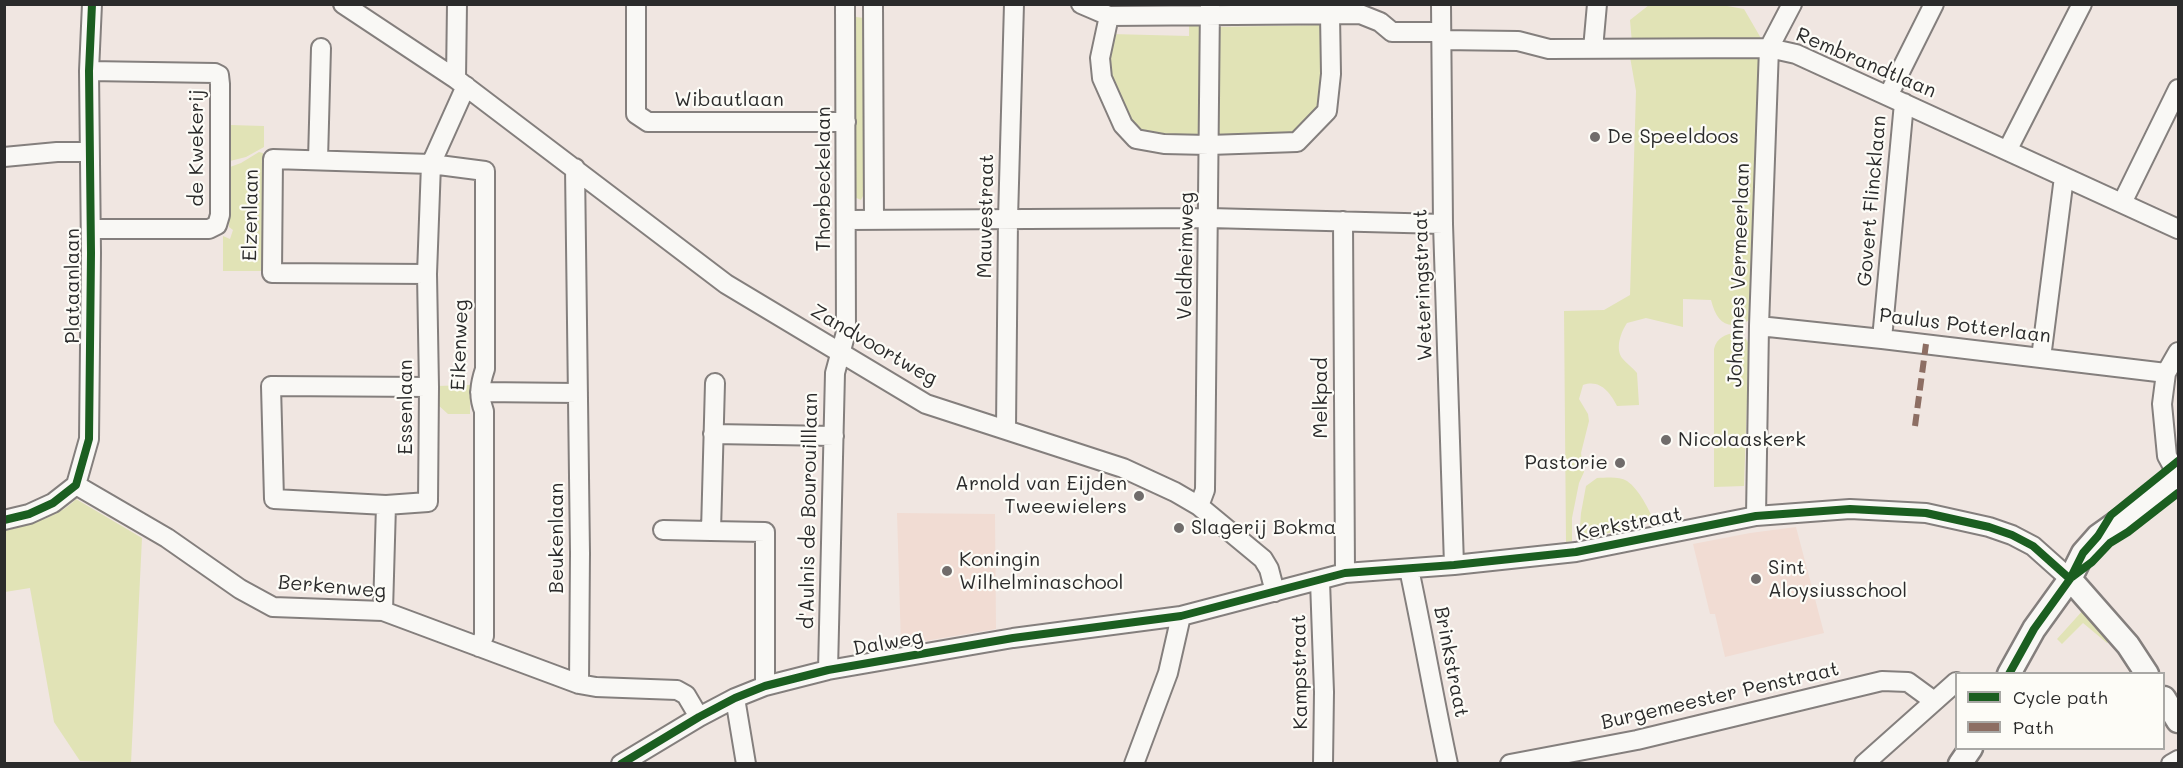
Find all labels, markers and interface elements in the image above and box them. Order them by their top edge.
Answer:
street label: Rembrandtlaan [1792,23,1940,103]
street label: Wibautlaan [674,88,784,112]
street label: de Kwekerij [185,89,209,207]
street label: Thorbeckelaan [812,106,836,252]
street label: Govert Flincklaan [1853,114,1891,288]
place label: De Speeldoos [1607,125,1739,149]
marker: De Speeldoos [1588,130,1602,144]
street label: Mauvestraat [973,154,999,278]
street label: Johannes Vermeerlaan [1723,163,1755,387]
street label: Elzenlaan [238,169,264,261]
street label: Veldheimweg [1173,192,1199,320]
street label: Weteringstraat [1408,209,1438,361]
street label: Plataanlaan [61,228,85,344]
street label: Eikenweg [446,299,474,391]
street label: Zandvoortweg [806,299,942,391]
street label: Paulus Potterlaan [1878,304,2052,348]
street label: Melkpad [1309,357,1333,439]
street label: Essenlaan [394,359,418,455]
street label: d'Aulnis de Bourouilllaan [795,392,823,630]
place label: Nicolaaskerk [1678,428,1806,452]
marker: Nicolaaskerk [1659,433,1673,447]
place label: Pastorie [1524,451,1608,475]
marker: Pastorie [1613,456,1627,470]
place label: Arnold van Eijden Tweewielers [955,472,1127,519]
street label: Beukenlaan [545,483,569,593]
marker: Arnold van Eijden Tweewielers [1132,489,1146,503]
street label: Kerkstraat [1574,502,1684,546]
place label: Slagerij Bokma [1191,516,1336,540]
marker: Slagerij Bokma [1172,521,1186,535]
place label: Koningin Wilhelminaschool [959,548,1123,595]
place label: Sint Aloysiusschool [1768,556,1907,603]
marker: Koningin Wilhelminaschool [940,564,954,578]
street label: Berkenweg [277,570,387,604]
marker: Sint Aloysiusschool [1749,572,1763,586]
street label: Brinkstraat [1428,604,1474,720]
street label: Kampstraat [1287,614,1313,730]
street label: Dalweg [851,625,925,661]
street label: Burgemeester Penstraat [1599,657,1841,735]
legend [1955,672,2165,750]
text: Cycle path [2013,685,2108,709]
text: Path [2013,715,2053,739]

